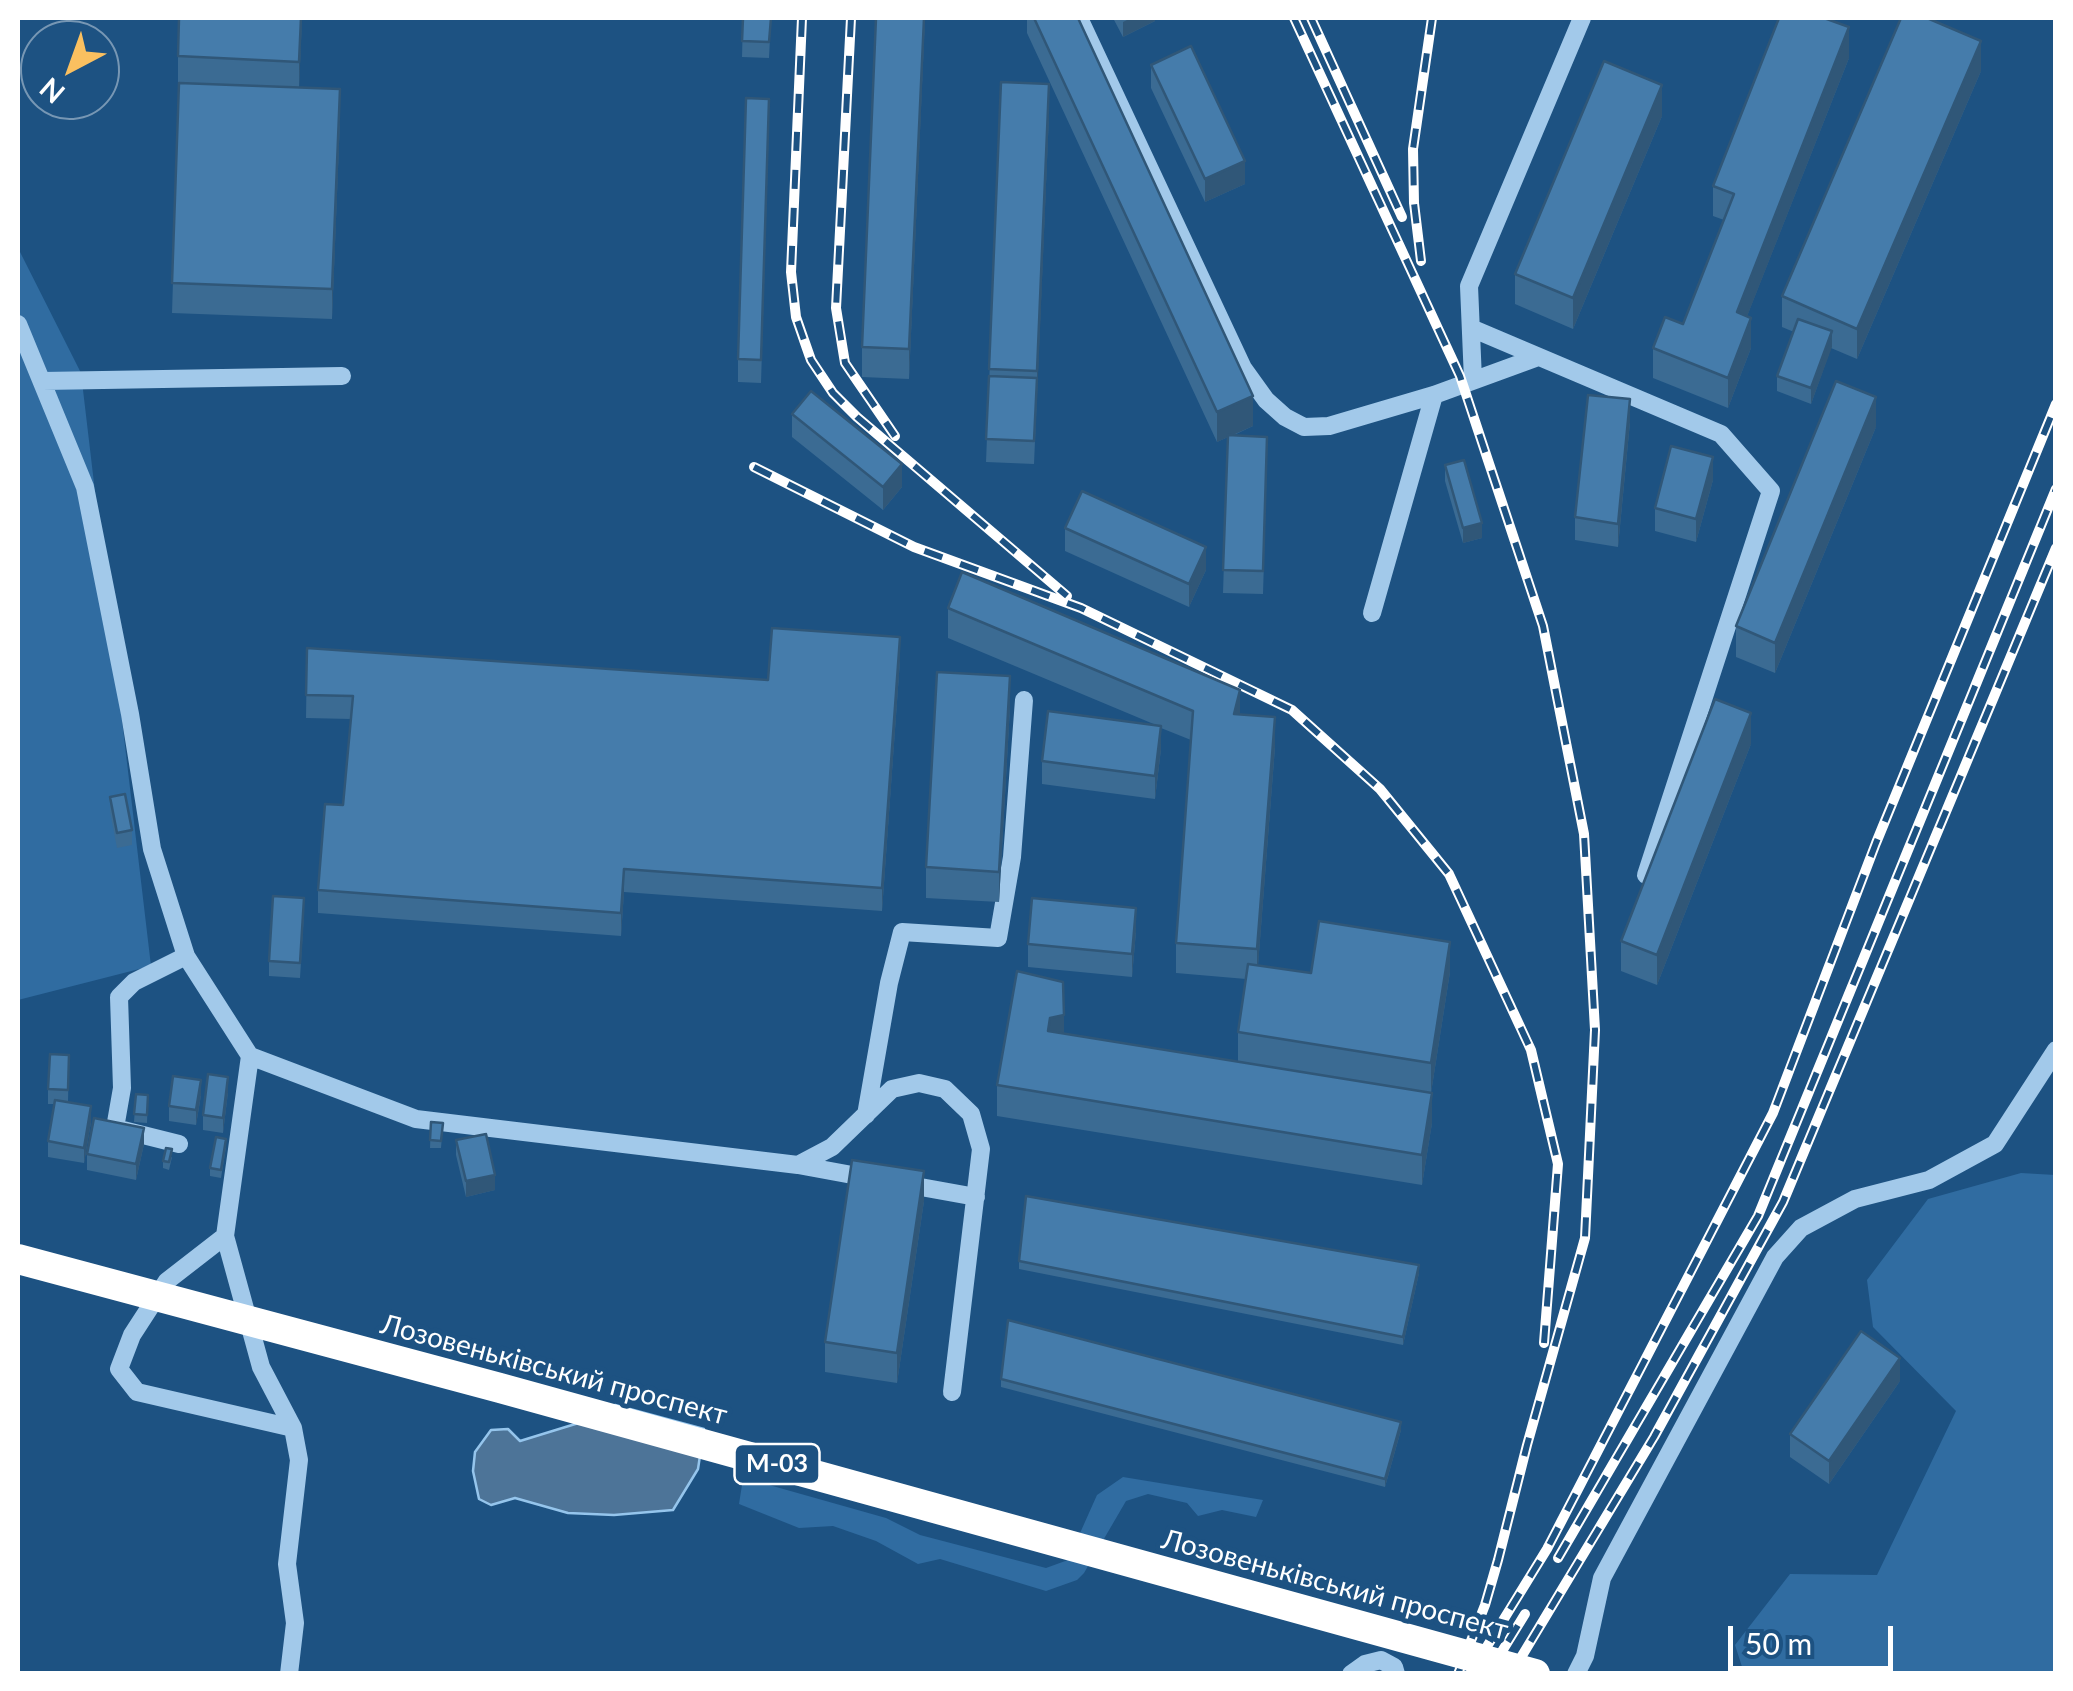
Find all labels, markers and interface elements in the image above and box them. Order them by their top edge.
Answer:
north arrow [20,20,120,120]
text: N [32,71,71,111]
street label: Лозовеньківський проспект [377,1308,731,1432]
road number: М-03 [734,1444,820,1484]
street label: Лозовеньківський проспект [1158,1523,1512,1647]
scale bar [1733,1606,1898,1668]
text: 50 m [1745,1625,1812,1661]

